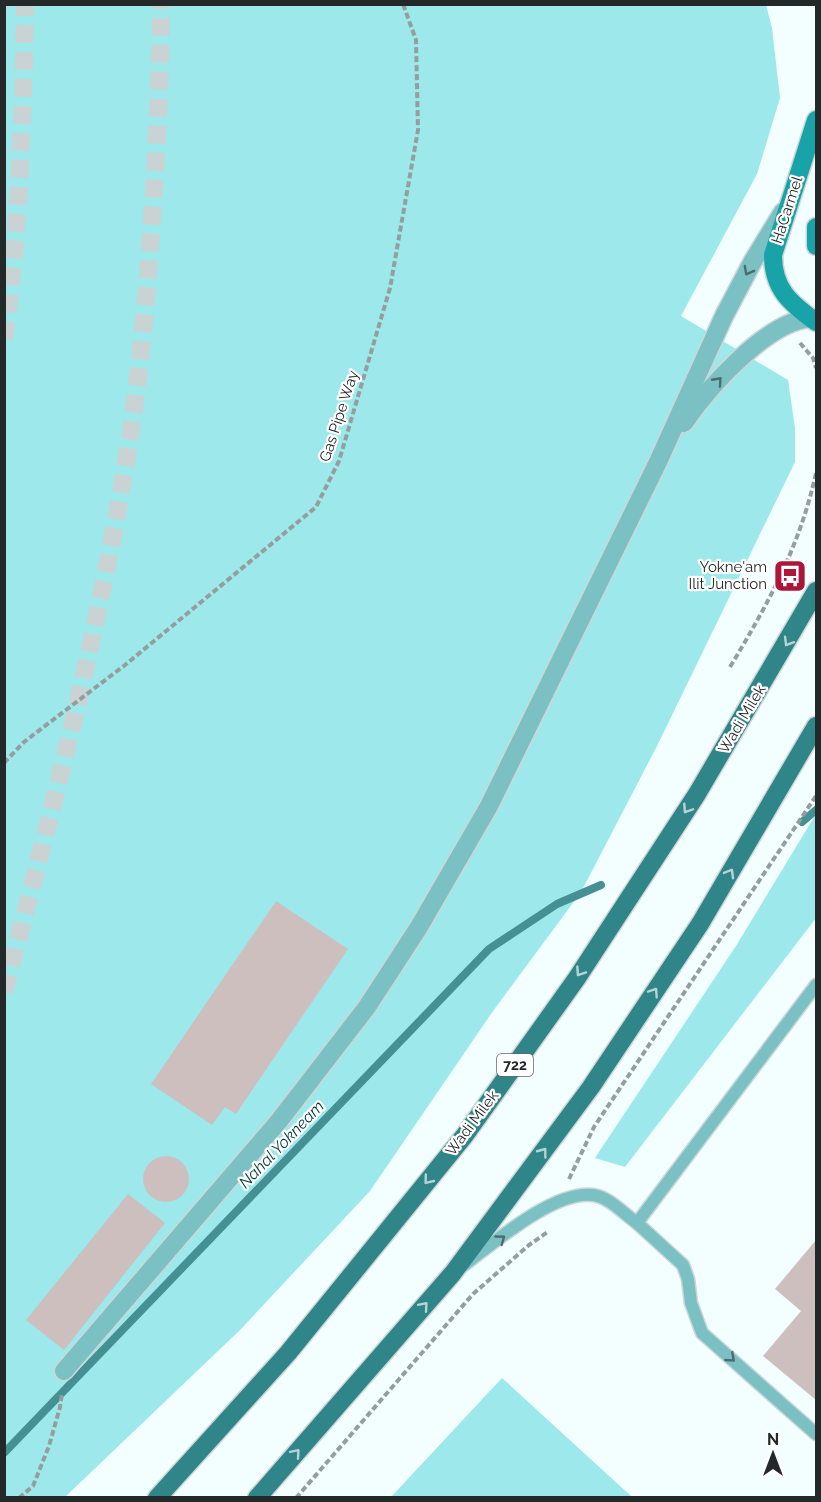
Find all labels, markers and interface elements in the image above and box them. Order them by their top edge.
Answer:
street label: HaCarmel [768,173,807,246]
one-way arrow [744,265,755,275]
street label: Gas Pipe Way [316,368,362,464]
one-way arrow [711,377,722,388]
place label: Yokne'am Ilit Junction [688,558,767,593]
bus stop icon: Yokne'am Ilit Junction [772,558,808,594]
one-way arrow [783,636,795,646]
street label: Wadi Milek [715,681,770,757]
one-way arrow [683,802,694,813]
one-way arrow [722,869,734,879]
one-way arrow [577,966,588,977]
one-way arrow [647,988,659,998]
road number: 722 [497,1054,533,1076]
street label: Wadi Milek [442,1087,502,1159]
water label: Nahal Yokneam [235,1097,328,1192]
one-way arrow [536,1148,547,1159]
one-way arrow [424,1174,435,1185]
one-way arrow [494,1235,505,1246]
one-way arrow [417,1302,428,1313]
one-way arrow [724,1351,735,1362]
north arrow [743,1424,803,1484]
text: N [767,1430,779,1449]
one-way arrow [289,1449,300,1460]

